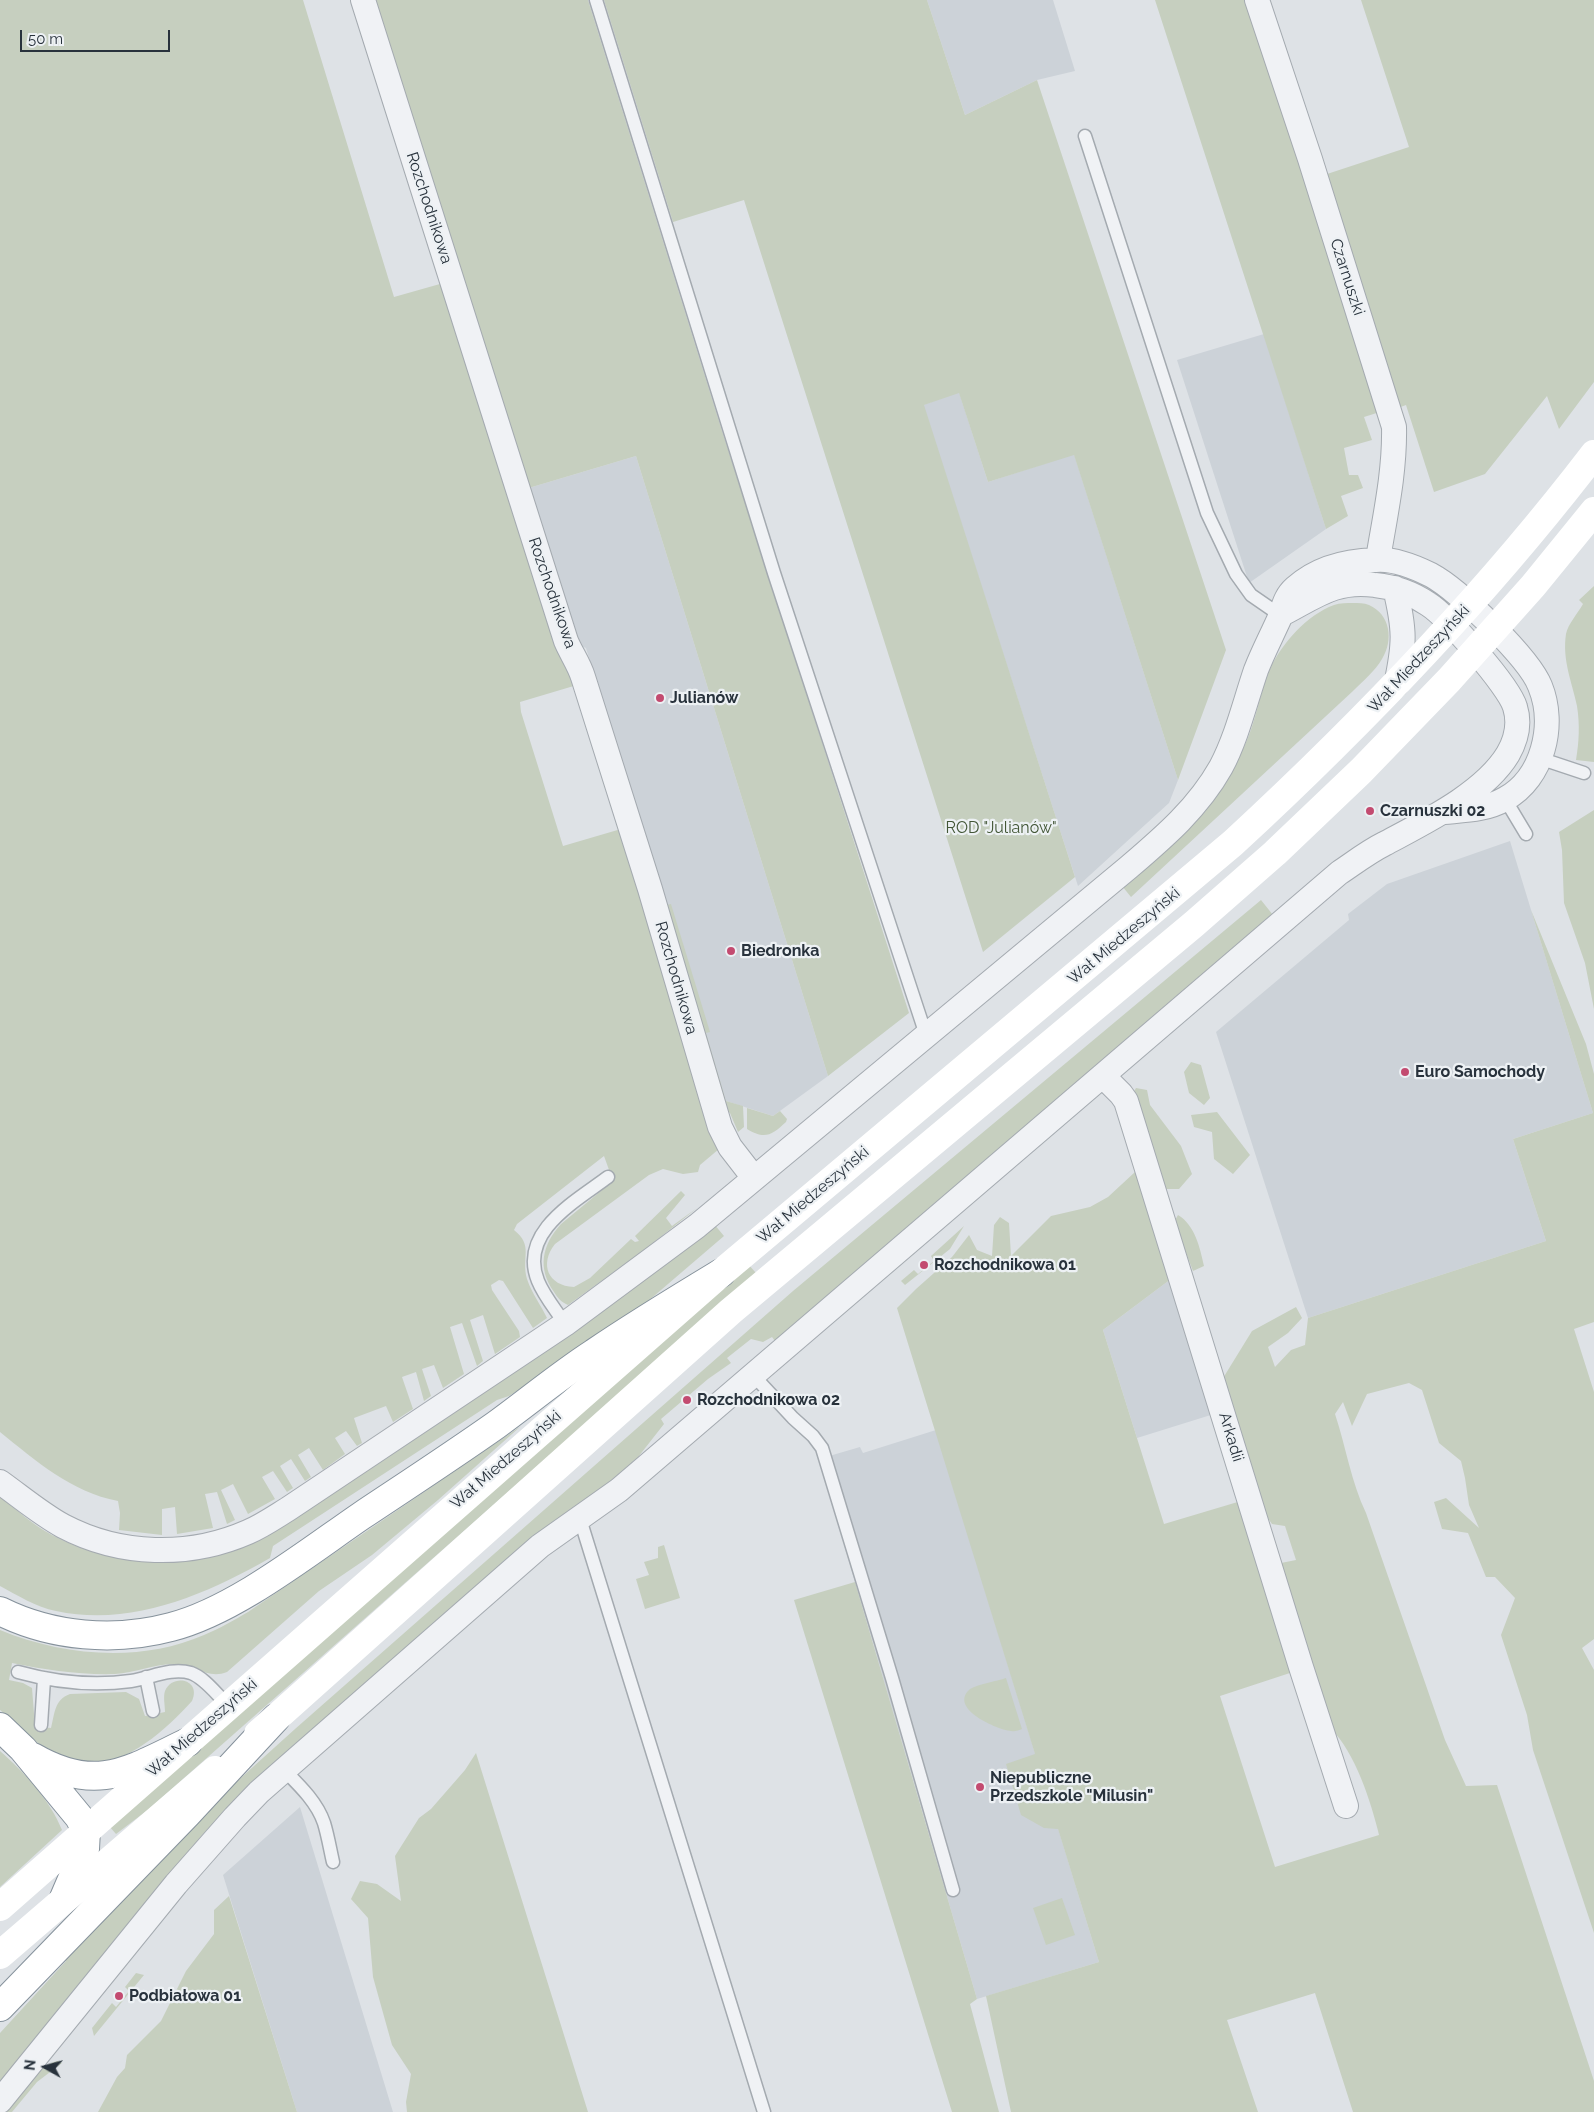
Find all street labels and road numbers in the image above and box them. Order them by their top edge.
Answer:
street label: Rozchodnikowa [402,150,456,266]
street label: Czarnuszki [1326,236,1368,318]
street label: Rozchodnikowa [524,535,580,651]
street label: Wał Miedzeszyński [1364,601,1474,717]
street label: Wał Miedzeszyński [1064,883,1184,989]
street label: Rozchodnikowa [651,919,701,1037]
street label: Wał Miedzeszyński [753,1142,873,1248]
street label: Wał Miedzeszyński [447,1407,565,1513]
street label: Arkadii [1214,1410,1248,1464]
street label: Wał Miedzeszyński [143,1675,261,1781]

